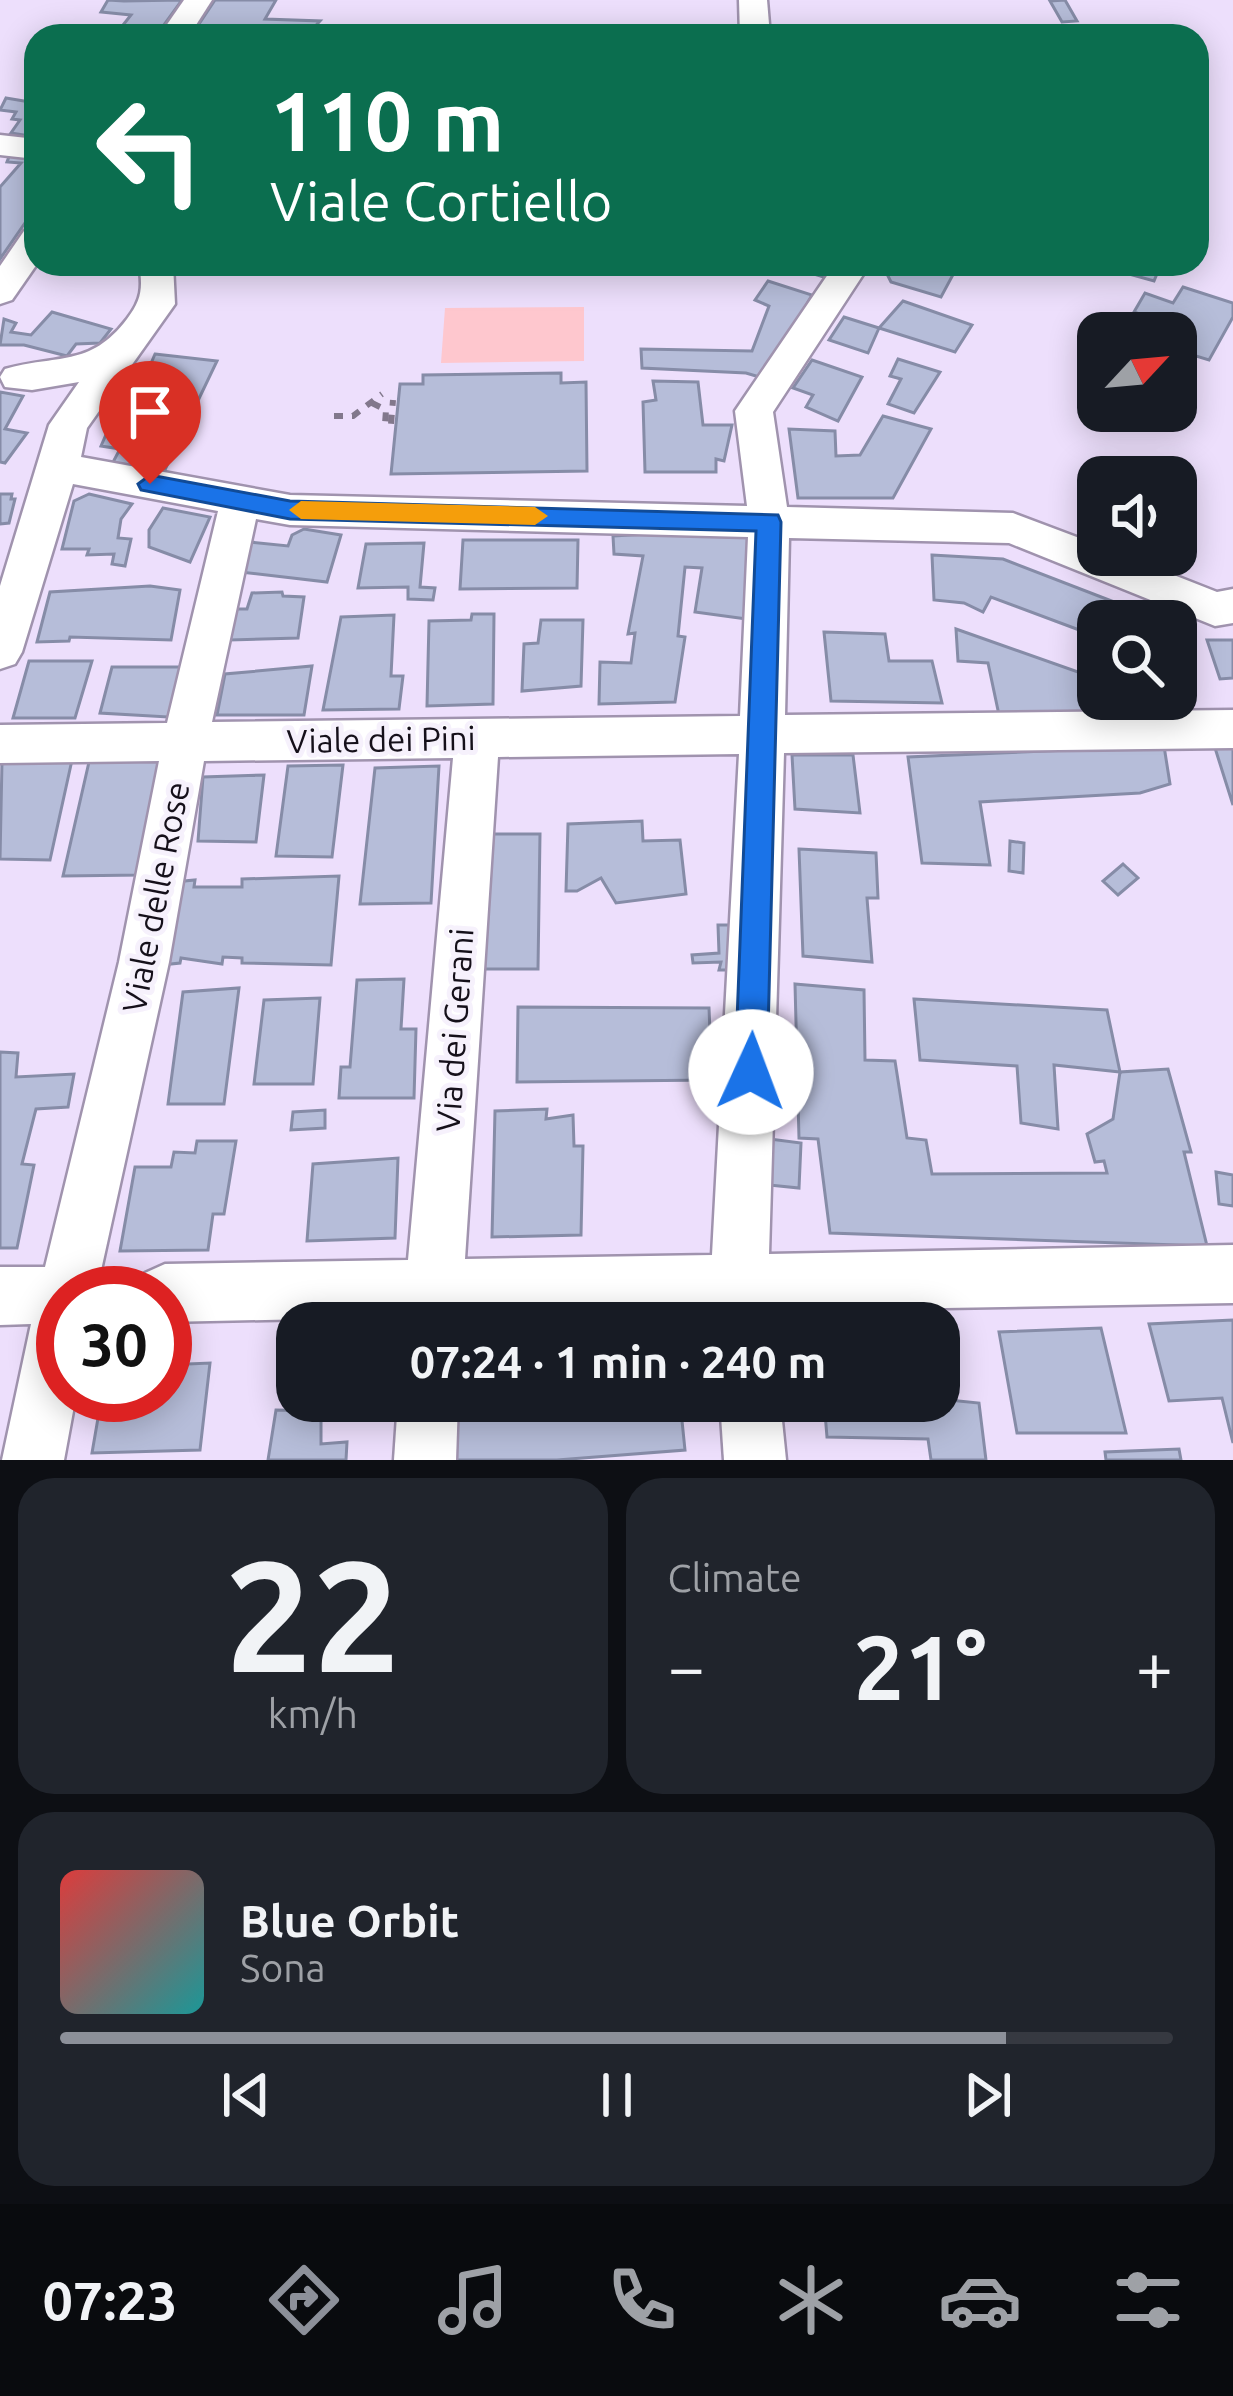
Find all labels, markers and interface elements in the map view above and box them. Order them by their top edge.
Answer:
icon: left [72,72,228,228]
text: 110 m [270,73,504,167]
text: Viale Cortiello [270,171,612,231]
north arrow [1077,312,1197,432]
map controls [1077,312,1197,720]
pin [99,361,201,484]
icon: arrive [117,379,183,445]
button: sound [1077,456,1197,576]
button: search [1077,600,1197,720]
street label: Viale dei Pini [286,719,476,759]
street label: Viale delle Rose [114,778,196,1016]
street label: Via dei Gerani [428,927,480,1133]
position arrow [688,1009,814,1135]
speed limit sign: 30 [36,1266,192,1422]
text: 07:24 · 1 min · 240 m [410,1336,826,1387]
text: 22 [225,1527,401,1701]
text: Climate [668,1556,802,1599]
text: 21° [854,1616,987,1717]
text: − [668,1629,705,1703]
text: + [1136,1629,1173,1703]
text: km/h [268,1692,358,1735]
text: Blue Orbit [240,1895,459,1946]
text: Sona [240,1946,326,1989]
icon: previous [213,2062,279,2128]
icon: pause [584,2062,650,2128]
icon: next [955,2062,1021,2128]
icon: directions [262,2258,346,2342]
icon: music [431,2258,515,2342]
icon: phone [600,2258,684,2342]
icon: climate [769,2258,853,2342]
icon: car [938,2258,1022,2342]
icon: filters [1106,2258,1190,2342]
text: 07:23 [42,2270,178,2330]

